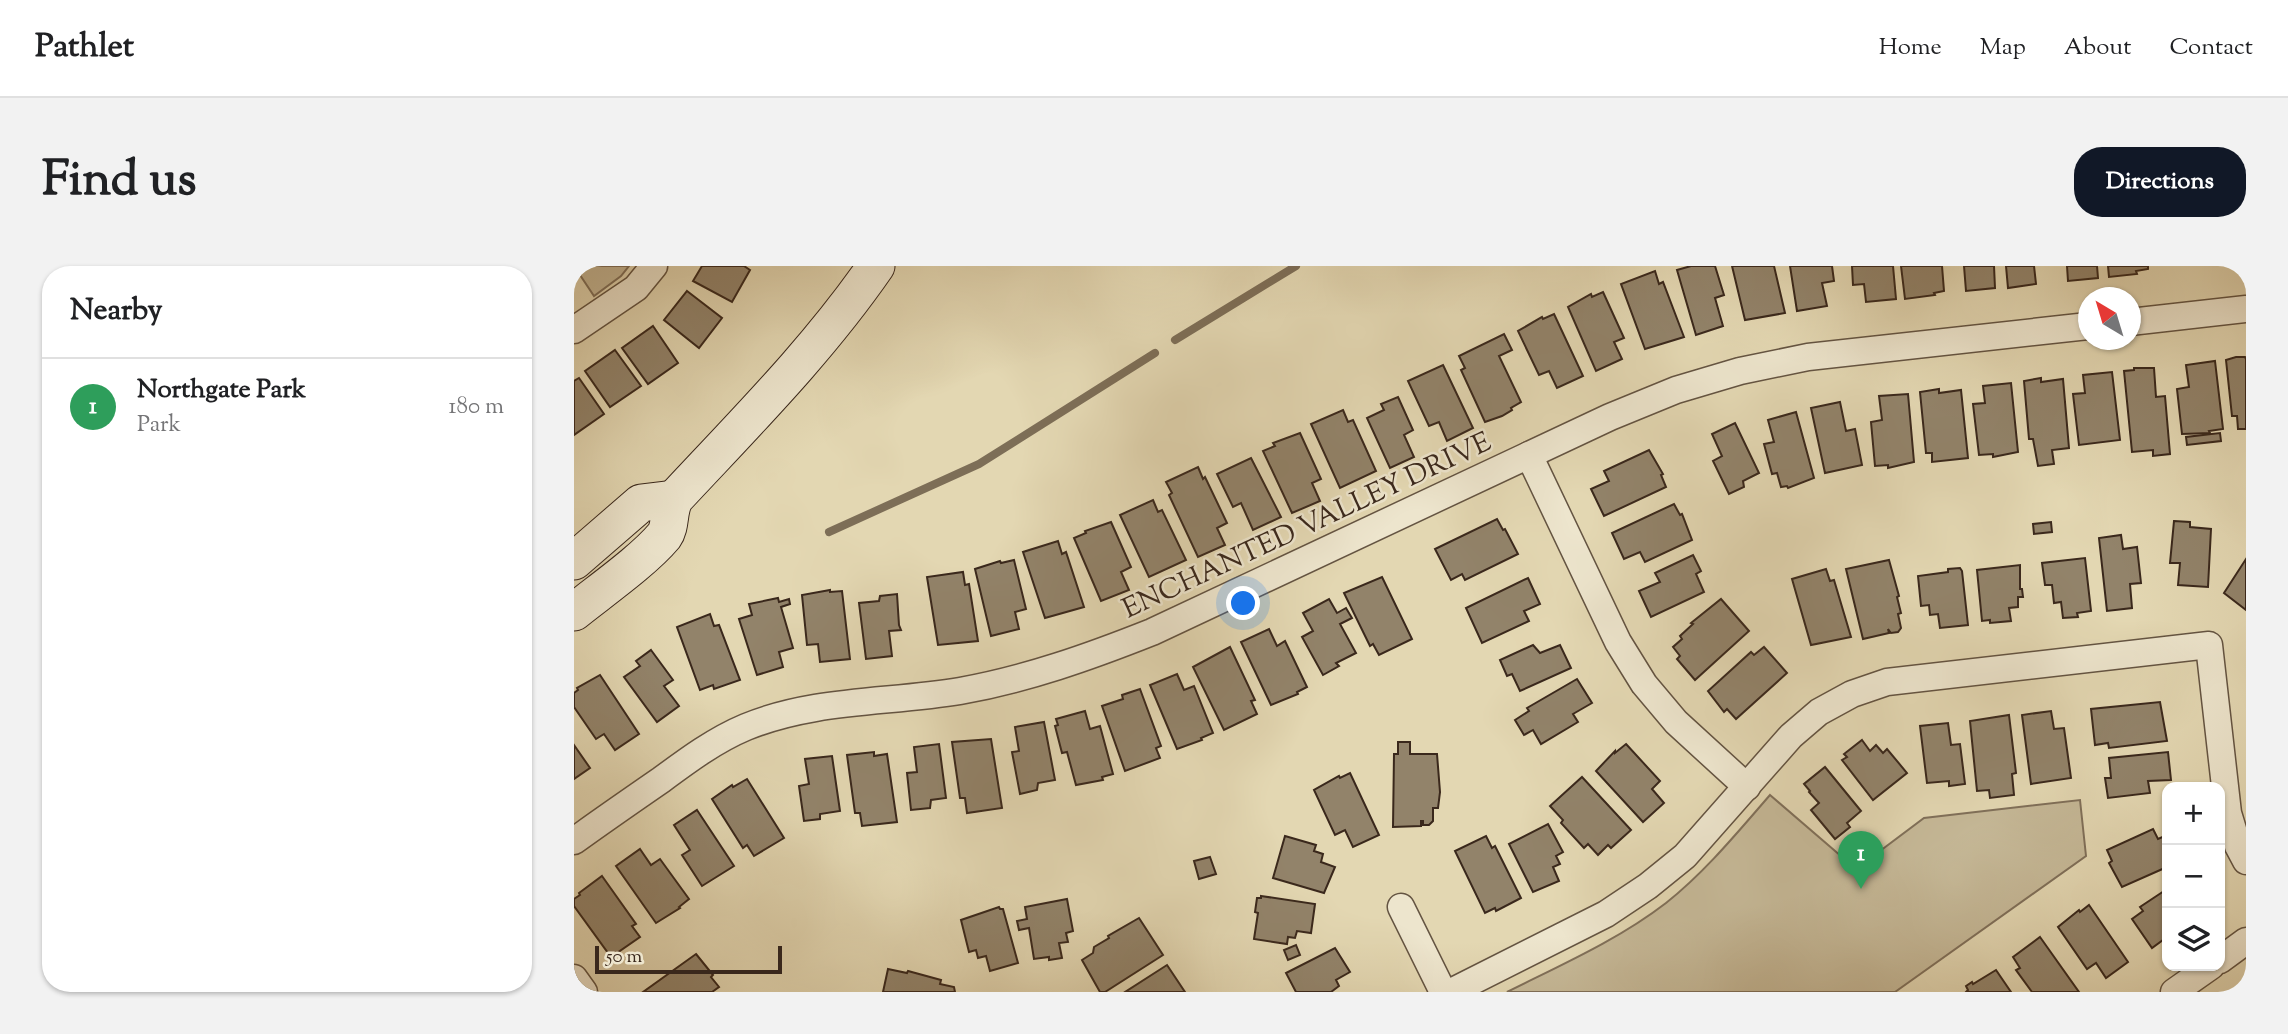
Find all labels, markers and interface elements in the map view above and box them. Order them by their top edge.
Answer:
text: Pathlet [35,24,134,72]
text: Home [1879,31,1942,65]
text: Map [1980,31,2026,65]
text: About [2064,31,2131,65]
text: Contact [2169,31,2253,65]
text: Find us [42,147,196,217]
button: Directions [2074,147,2246,217]
north arrow [2078,287,2141,350]
text: Nearby [70,290,162,333]
text: Northgate Park [137,372,306,409]
text: 1 [89,391,97,424]
text: 180 m [449,391,504,424]
text: Park [137,409,181,442]
street label: ENCHANTED VALLEY DRIVE [1116,423,1498,630]
your location [1226,586,1260,620]
map controls [2162,782,2225,971]
button: + [2162,782,2225,845]
pin: 1 [1838,831,1884,889]
button: − [2162,845,2225,908]
button: layers [2162,908,2225,971]
scale bar [595,943,782,975]
text: 50 m [606,944,642,971]

